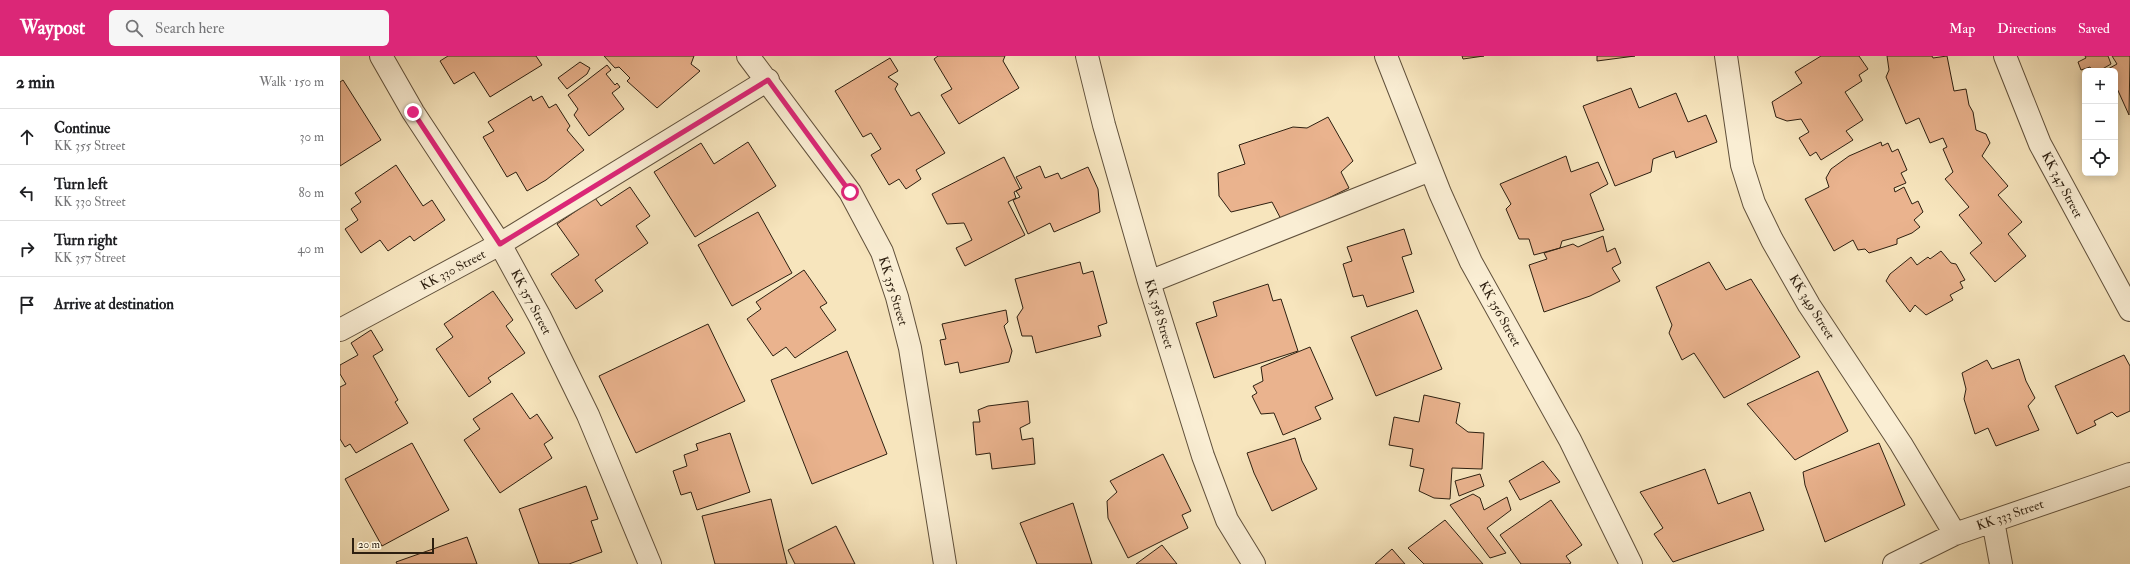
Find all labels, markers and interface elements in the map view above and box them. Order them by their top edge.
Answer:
search box [109,10,389,46]
text: Waypost [20,16,85,40]
icon: search [123,17,145,39]
text: Search here [155,19,224,38]
text: Map [1949,20,1975,37]
text: Directions [1997,20,2056,37]
text: Saved [2078,20,2110,37]
map controls [2082,68,2118,176]
button: + [2082,68,2118,104]
text: 2 min [16,72,55,93]
text: Walk · 150 m [259,74,324,90]
route end [404,103,422,121]
button: − [2082,104,2118,140]
text: Continue [54,119,110,138]
icon: ahead [16,126,38,148]
text: 30 m [300,129,324,145]
text: KK 355 Street [54,138,125,154]
button: locate [2082,140,2118,176]
street label: KK 347 Street [2038,149,2086,221]
text: Turn left [54,175,108,194]
icon: left [16,182,38,204]
route start [841,183,859,201]
text: 80 m [298,185,324,201]
text: KK 330 Street [54,194,126,210]
text: Turn right [54,231,117,250]
icon: right [16,238,38,260]
text: 40 m [298,241,324,257]
street label: KK 330 Street [418,246,488,294]
text: KK 357 Street [54,250,126,266]
street label: KK 355 Street [875,255,911,327]
street label: KK 357 Street [507,267,555,337]
street label: KK 349 Street [1786,272,1838,342]
street label: KK 358 Street [1141,277,1177,351]
street label: KK 356 Street [1476,279,1524,349]
icon: arrive [16,294,38,316]
text: Arrive at destination [54,295,174,314]
street label: KK 333 Street [1974,496,2046,534]
scale bar [352,536,434,555]
text: 20 m [358,538,380,551]

